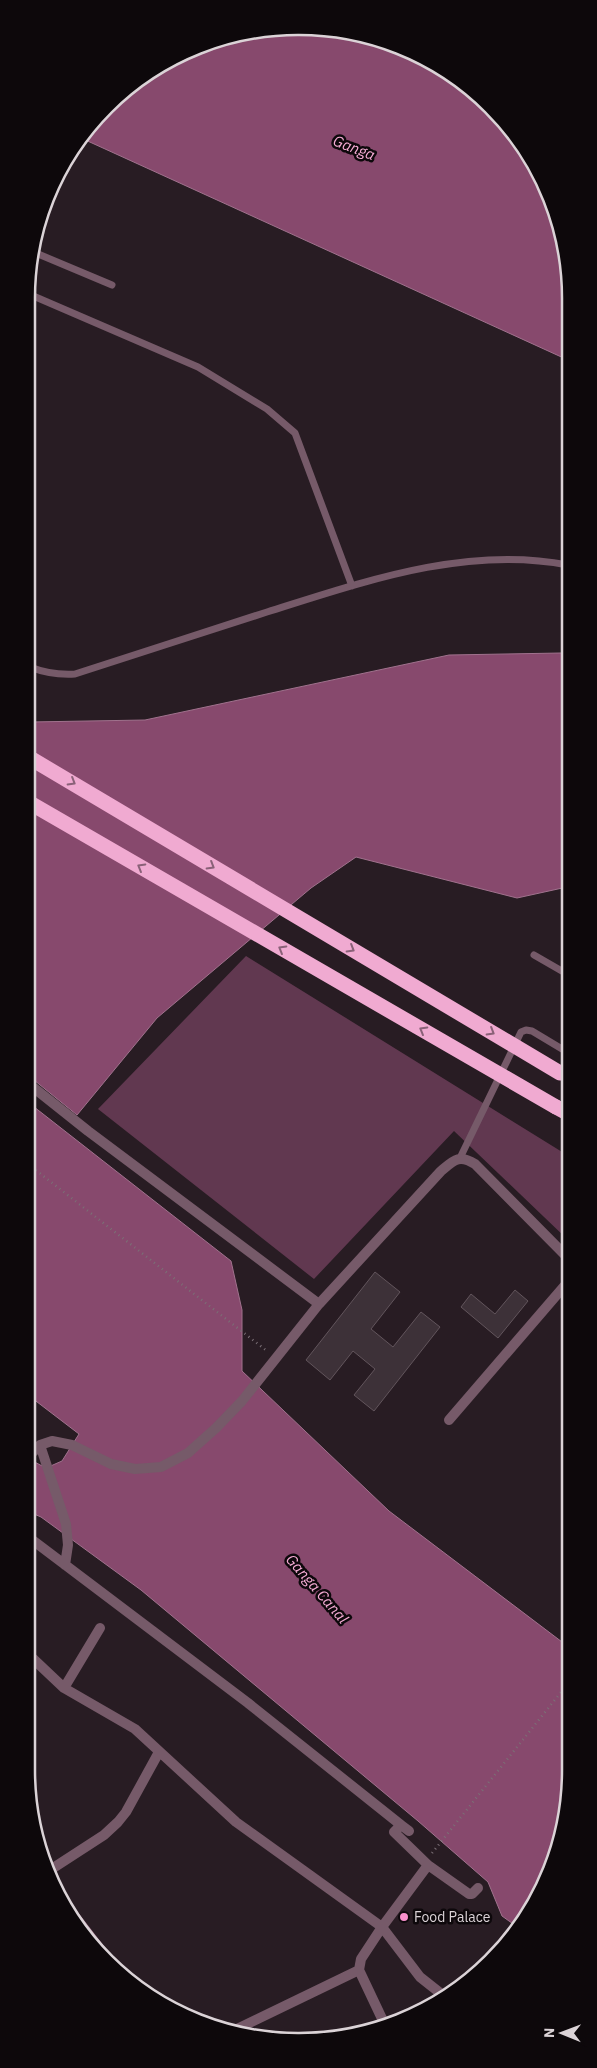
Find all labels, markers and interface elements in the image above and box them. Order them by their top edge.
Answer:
water label: Ganga [330,131,378,164]
one-way arrow [66,776,75,786]
one-way arrow [206,859,215,869]
one-way arrow [138,864,147,874]
one-way arrow [345,942,354,952]
one-way arrow [279,945,288,955]
one-way arrow [485,1025,494,1035]
one-way arrow [419,1026,428,1036]
water label: Ganga Canal [282,1550,353,1627]
place label: Food Palace [414,1908,491,1926]
marker: Food Palace [398,1911,410,1923]
north arrow [537,2008,587,2058]
text: N [540,2028,558,2038]

